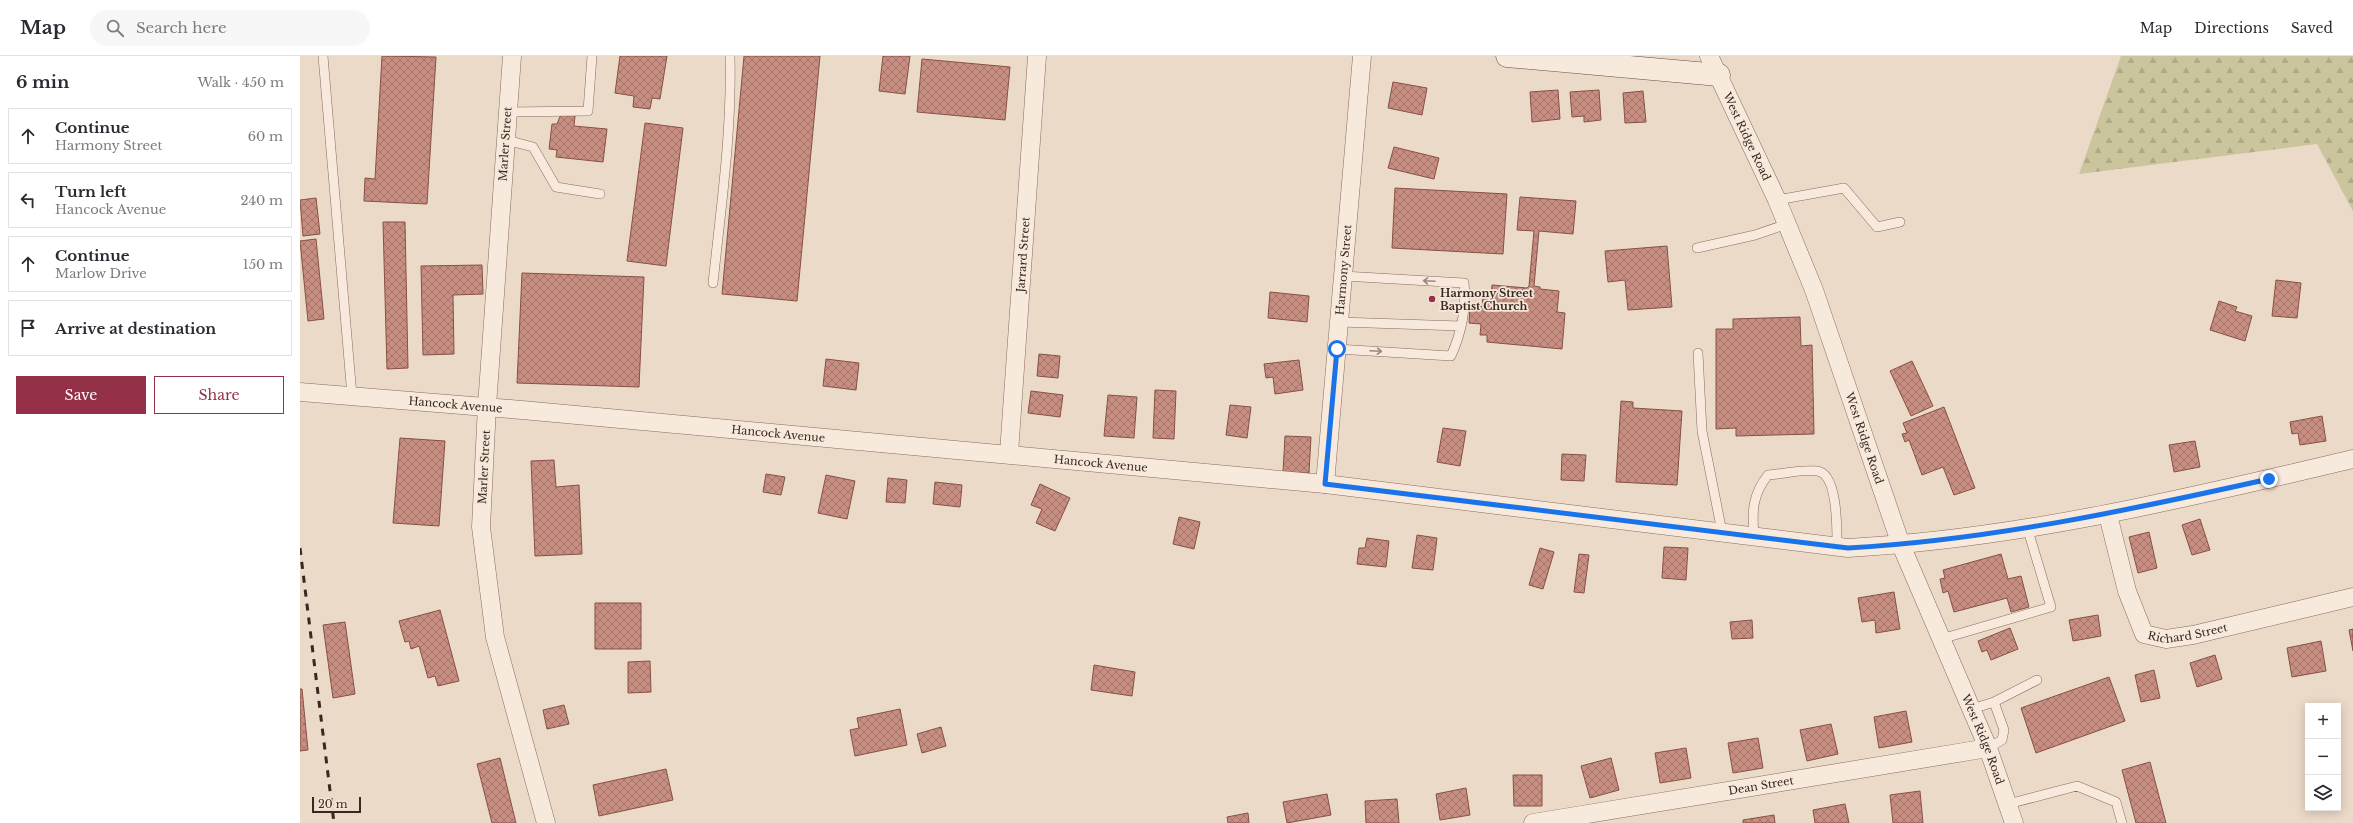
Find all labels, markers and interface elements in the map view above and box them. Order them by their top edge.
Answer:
search box [90,10,370,46]
text: Map [20,16,66,39]
icon: search [104,17,126,39]
text: Search here [136,18,227,37]
text: Map [2140,19,2172,37]
text: Directions [2194,19,2269,37]
text: Saved [2291,19,2333,37]
text: 6 min [16,72,69,93]
text: Walk · 450 m [197,74,284,91]
street label: West Ridge Road [1720,89,1774,183]
street label: Marler Street [495,106,515,182]
text: Continue [55,118,130,137]
icon: ahead [17,125,39,147]
text: 60 m [248,128,283,145]
text: Harmony Street [55,137,162,154]
text: Turn left [55,182,126,201]
icon: left [17,189,39,211]
text: 240 m [240,192,283,209]
text: Hancock Avenue [55,201,166,218]
street label: Jarrard Street [1013,215,1033,295]
street label: Harmony Street [1333,223,1354,316]
text: Continue [55,246,130,265]
icon: ahead [17,253,39,275]
text: 150 m [243,256,283,273]
text: Marlow Drive [55,265,147,282]
one-way arrow [1423,277,1436,284]
place label: Harmony Street Baptist Church [1440,286,1534,313]
marker: Harmony Street Baptist Church [1427,294,1437,304]
icon: arrive [17,317,39,339]
text: Arrive at destination [55,319,216,338]
route start [1328,340,1346,358]
one-way arrow [1369,348,1382,355]
button: Save [16,376,146,414]
button: Share [154,376,284,414]
street label: West Ridge Road [1842,389,1887,486]
street label: Hancock Avenue [408,394,503,415]
street label: Hancock Avenue [731,422,826,445]
street label: Marler Street [475,429,493,505]
street label: Hancock Avenue [1053,452,1148,475]
route end [2260,470,2278,488]
street label: Richard Street [2146,620,2230,646]
street label: West Ridge Road [1958,691,2007,787]
map controls [2305,703,2341,811]
button: + [2305,703,2341,739]
button: − [2305,739,2341,775]
street label: Dean Street [1727,773,1795,798]
button: layers [2305,775,2341,811]
scale bar [312,795,361,814]
text: 20 m [318,797,348,811]

